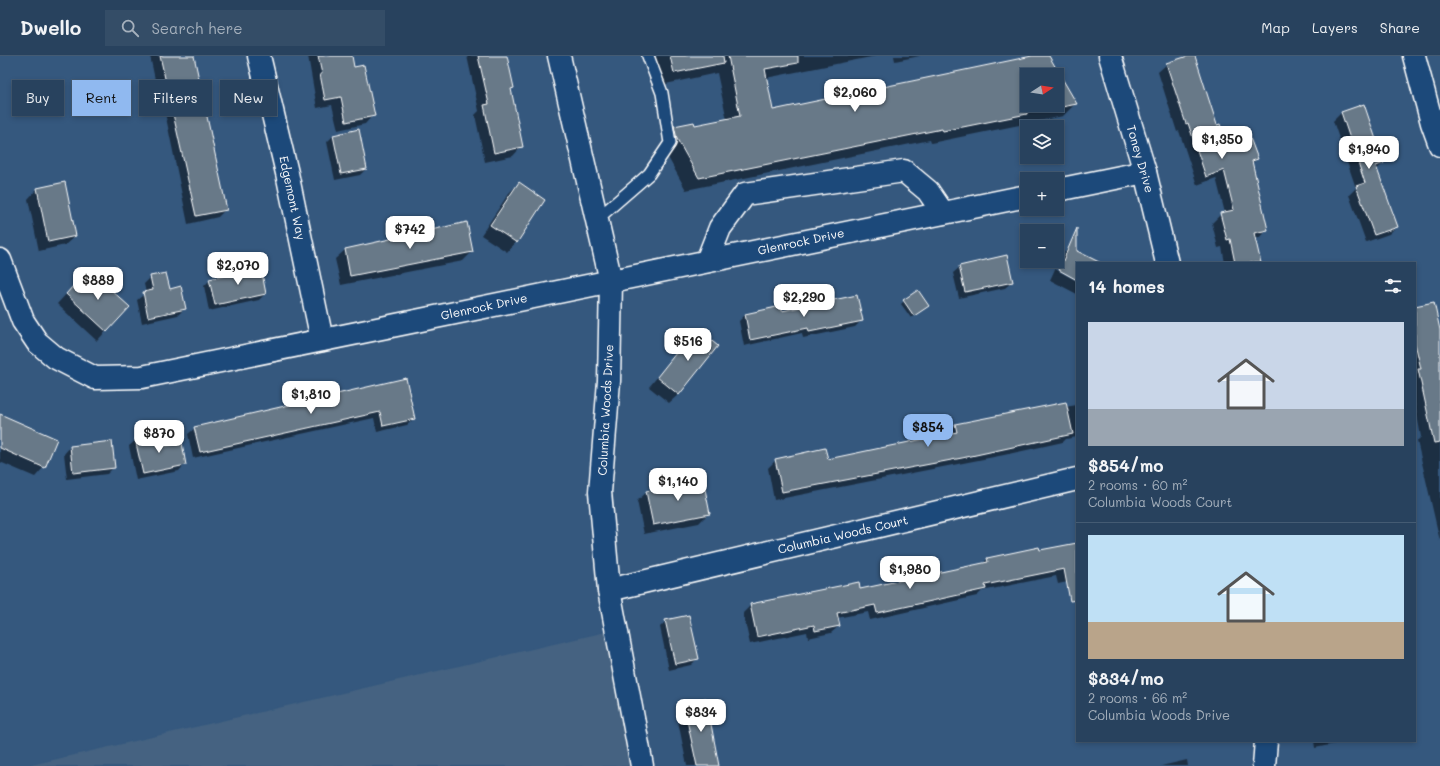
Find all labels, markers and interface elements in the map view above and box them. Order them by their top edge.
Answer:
search box [105,10,385,46]
text: Dwello [20,15,81,40]
icon: search [119,17,141,39]
text: Search here [151,18,243,38]
text: Map [1261,18,1290,37]
text: Layers [1312,18,1358,37]
text: Share [1380,18,1420,37]
north arrow [1020,68,1064,112]
map controls [1020,68,1064,268]
pin: $2,060 [822,79,888,113]
chip: Buy [12,80,64,116]
chip: Rent [72,80,131,116]
chip: Filters [139,80,212,116]
chip: New [220,80,277,116]
text: $2,060 [833,83,877,100]
button: layers [1020,120,1064,164]
street label: Toney Drive [1124,123,1158,194]
pin: $1,350 [1189,126,1255,160]
text: $1,350 [1201,130,1243,147]
pin: $1,940 [1336,136,1402,170]
text: $1,940 [1348,140,1390,157]
street label: Edgemont Way [276,154,310,241]
button: + [1020,172,1064,216]
pin: $742 [386,216,434,250]
text: $742 [395,220,425,237]
street label: Glenrock Drive [756,224,846,258]
button: − [1020,224,1064,268]
pin: $2,070 [205,252,271,286]
text: $2,070 [216,256,260,273]
pin: $889 [74,267,122,301]
text: $889 [82,271,114,288]
text: 14 homes [1088,275,1165,297]
icon: filters [1382,275,1404,297]
pin: $2,290 [771,284,837,318]
text: $2,290 [783,288,825,305]
street label: Glenrock Drive [439,289,529,323]
pin: $516 [664,328,712,362]
text: $516 [673,332,703,349]
street label: Columbia Woods Drive [594,344,616,476]
icon: home [1210,348,1282,420]
pin: $1,810 [278,381,344,415]
text: $1,810 [291,385,331,402]
pin: $854 [904,414,952,448]
text: $854 [912,418,944,435]
pin: $870 [135,420,183,454]
text: $870 [143,424,175,441]
text: $854/mo [1088,454,1164,476]
pin: $1,140 [645,468,711,502]
text: $1,140 [658,472,698,489]
text: 2 rooms · 60 m² [1088,476,1187,493]
text: Columbia Woods Court [1088,493,1232,510]
street label: Columbia Woods Court [776,511,909,557]
pin: $1,980 [877,556,943,590]
text: $1,980 [889,560,931,577]
icon: home [1210,561,1282,633]
text: $834/mo [1088,667,1164,689]
text: 2 rooms · 66 m² [1088,689,1187,706]
pin: $834 [677,699,725,733]
text: $834 [685,703,717,720]
text: Columbia Woods Drive [1088,706,1230,723]

